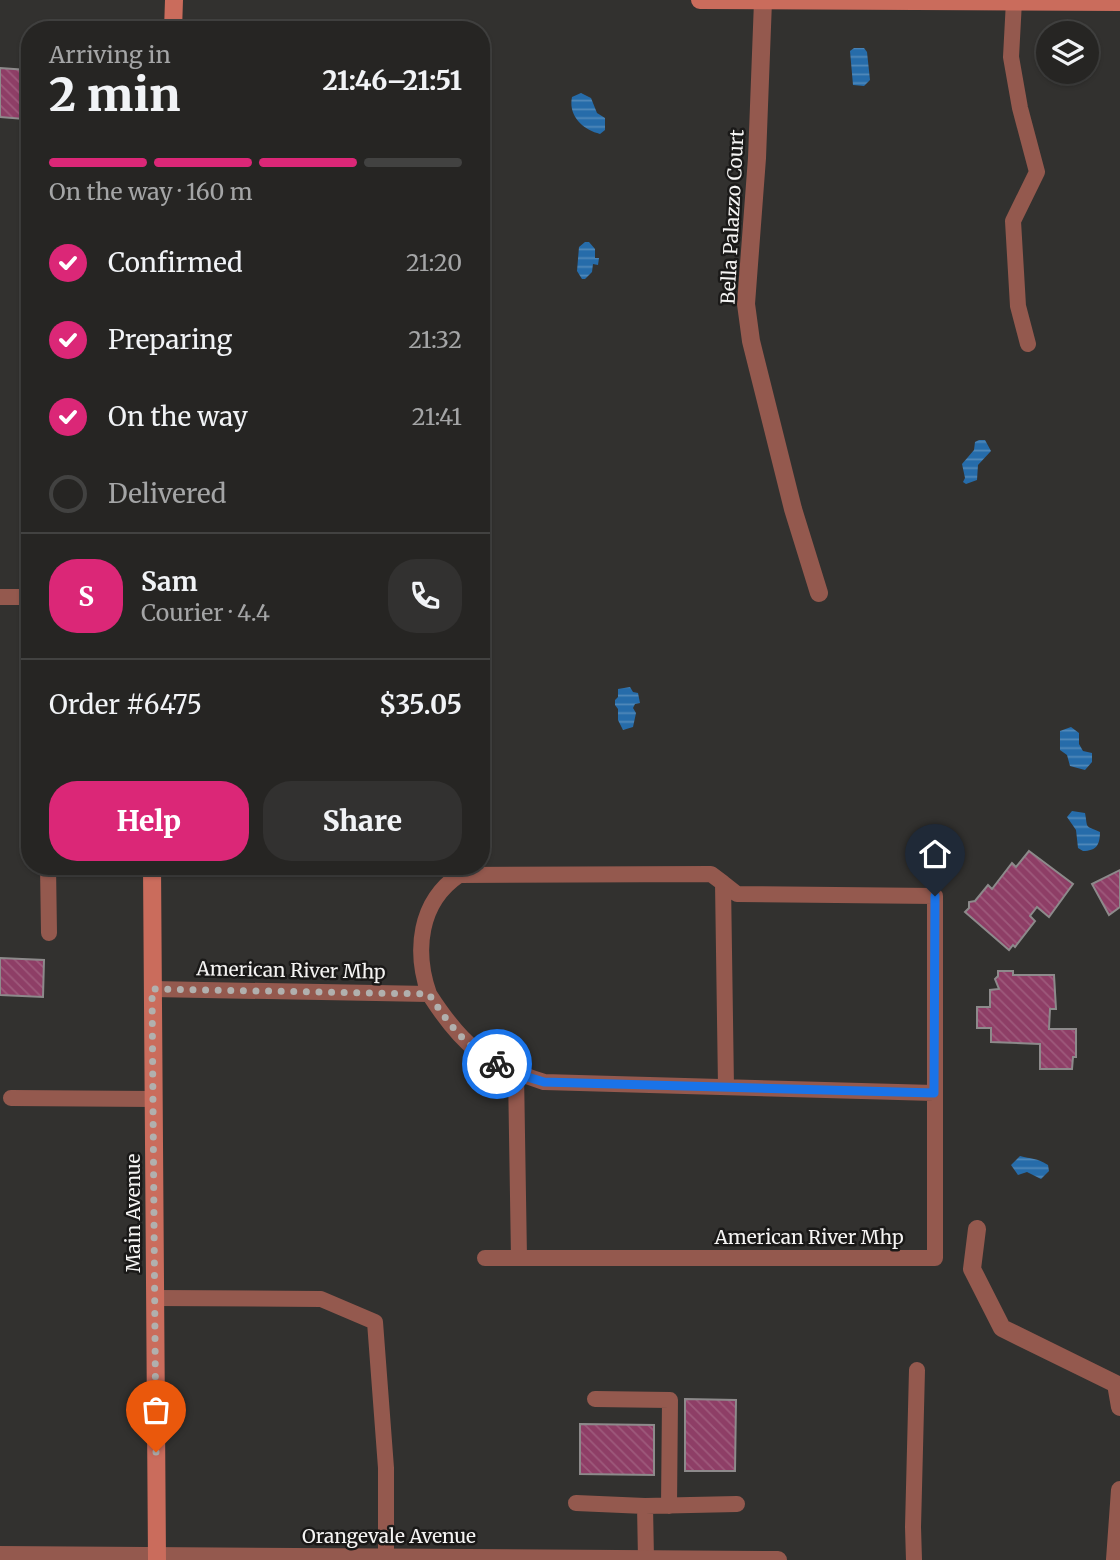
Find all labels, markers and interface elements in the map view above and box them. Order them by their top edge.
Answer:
map controls [1036,21,1099,84]
button: layers [1036,21,1099,84]
text: Arriving in [49,40,171,69]
text: 21:46–21:51 [322,64,462,97]
text: 2 min [49,66,181,124]
street label: Bella Palazzo Court [715,128,749,305]
text: On the way · 160 m [49,177,253,206]
icon: check [49,244,87,282]
text: Confirmed [108,246,243,279]
text: 21:20 [406,248,462,277]
icon: check [49,321,87,359]
text: Preparing [108,323,232,356]
text: 21:32 [408,325,462,354]
icon: check [49,398,87,436]
text: On the way [108,400,248,433]
text: 21:41 [412,402,462,431]
text: Delivered [108,477,227,510]
button: phone [388,559,462,633]
text: Sam [141,565,198,598]
text: S [78,580,94,613]
text: Courier · 4.4 [141,598,270,627]
text: Order #6475 [49,688,202,721]
text: $35.05 [379,688,462,721]
button: Help [49,781,249,861]
button: Share [263,781,462,861]
pin [905,824,965,896]
icon: home [916,835,954,873]
street label: American River Mhp [195,956,386,984]
courier [462,1029,532,1099]
icon: bike [478,1045,516,1083]
street label: Main Avenue [121,1153,145,1272]
street label: American River Mhp [713,1225,904,1249]
pin [126,1380,186,1452]
icon: bag [137,1391,175,1429]
street label: Orangevale Avenue [302,1524,476,1548]

